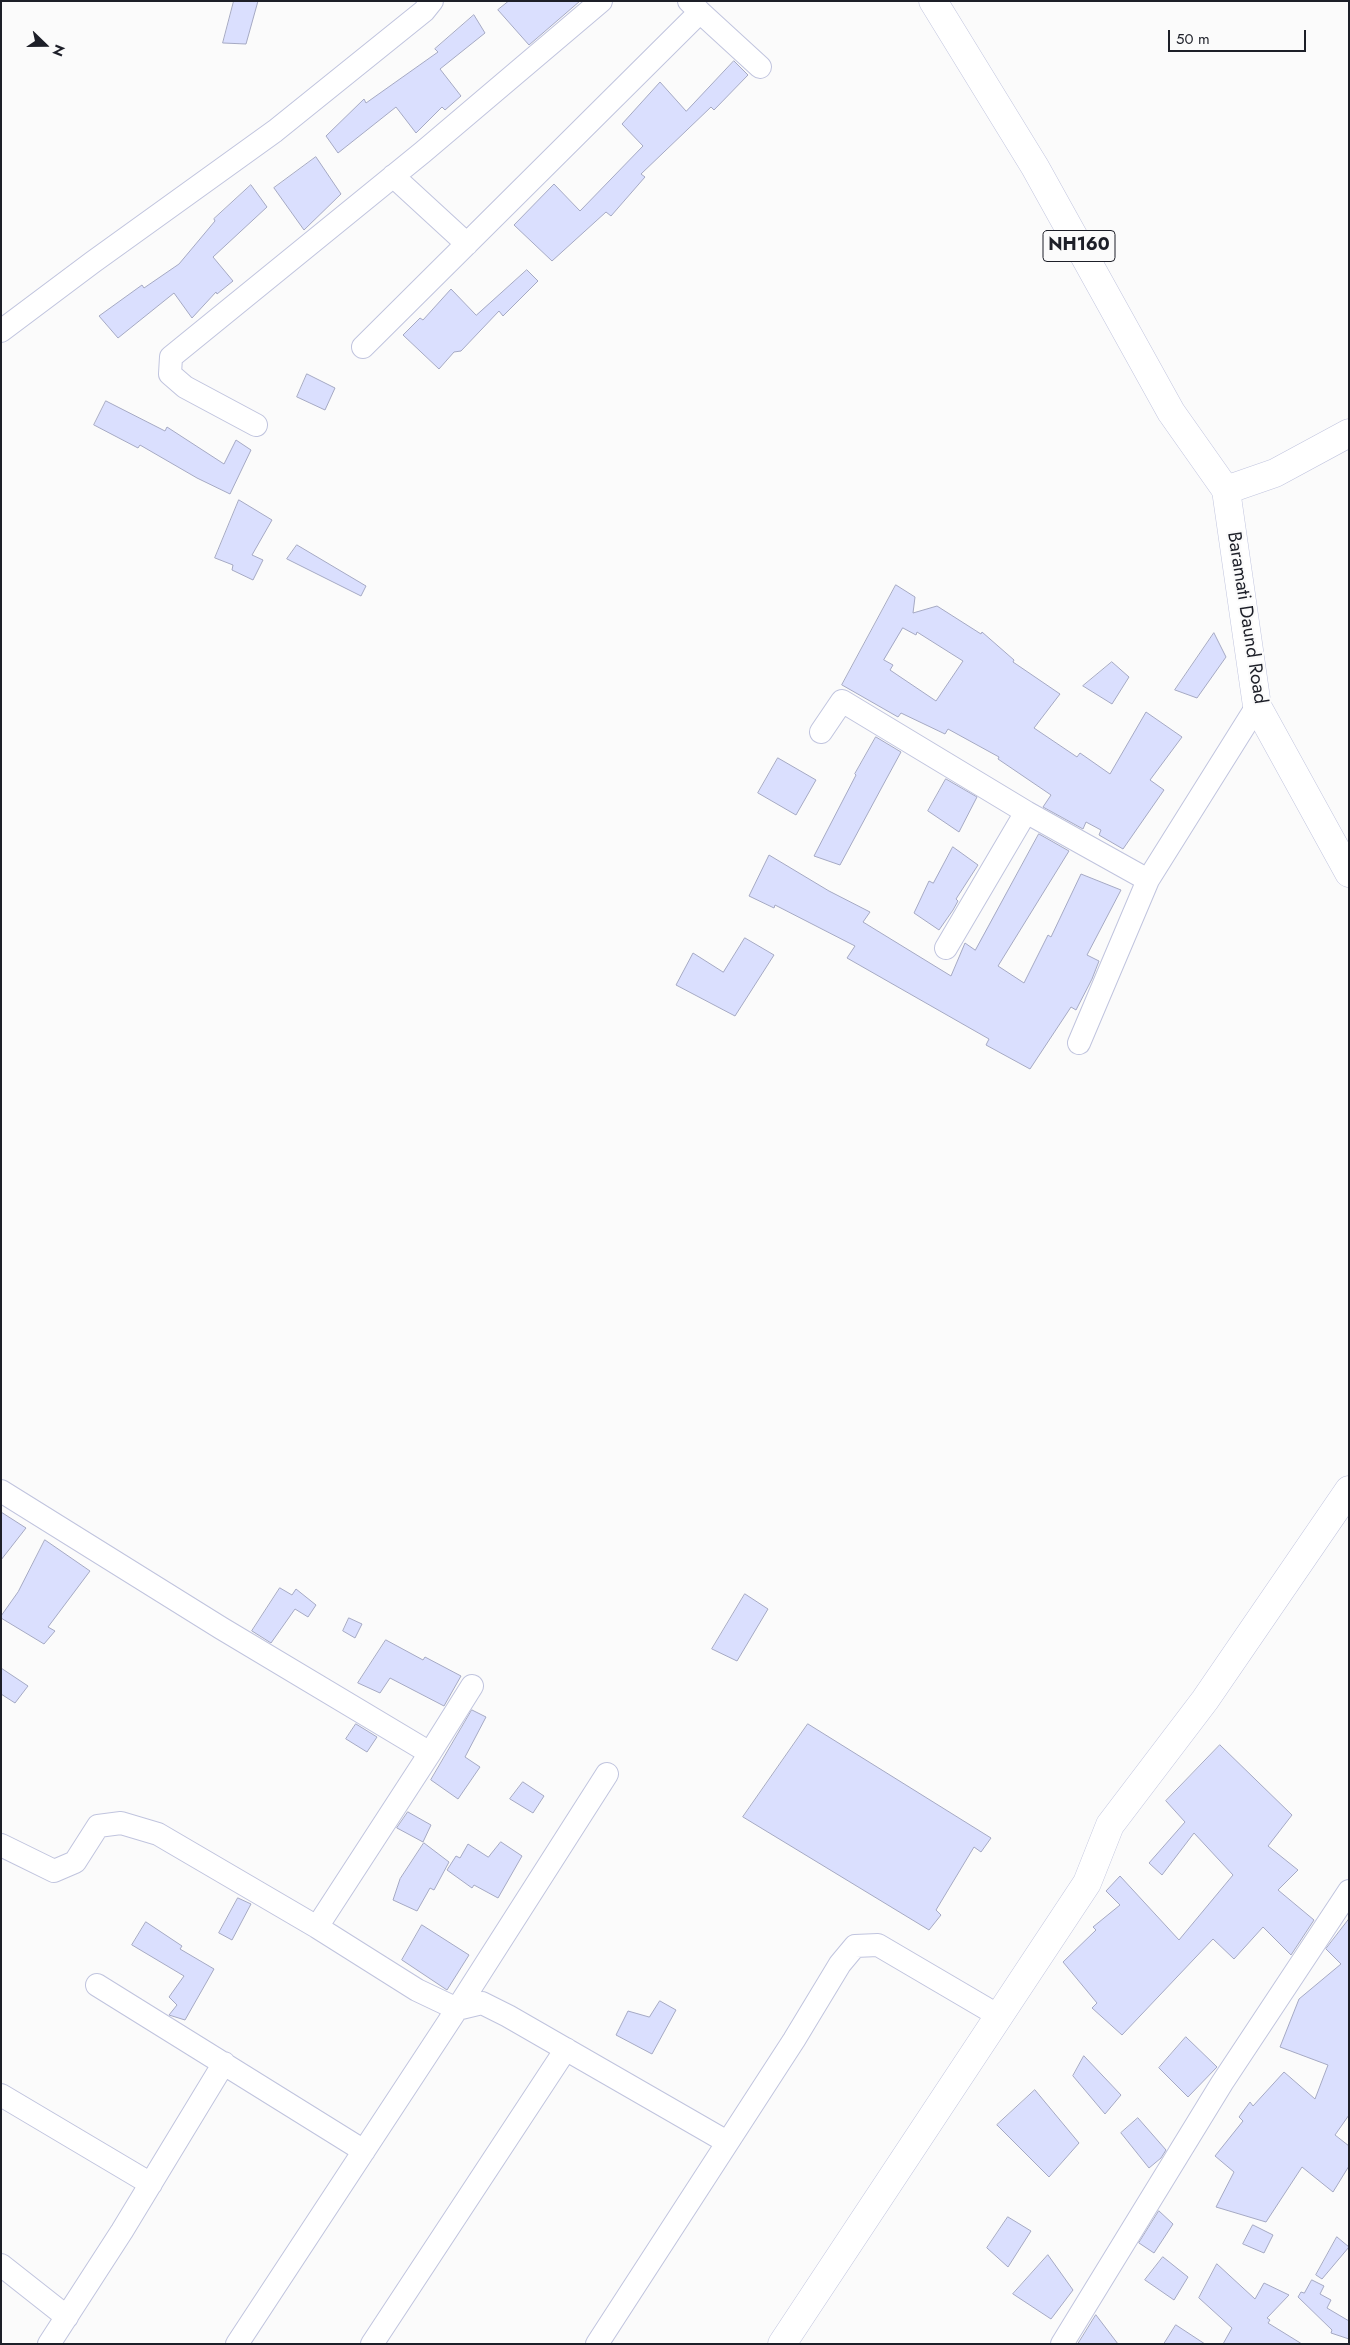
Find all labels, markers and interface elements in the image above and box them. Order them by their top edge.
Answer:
north arrow [20,20,70,70]
scale bar [1170,20,1308,52]
text: 50 m [1176,28,1210,50]
text: N [48,42,70,60]
road number: NH160 [1043,230,1115,262]
street label: Baramati Daund Road [1221,530,1271,706]

